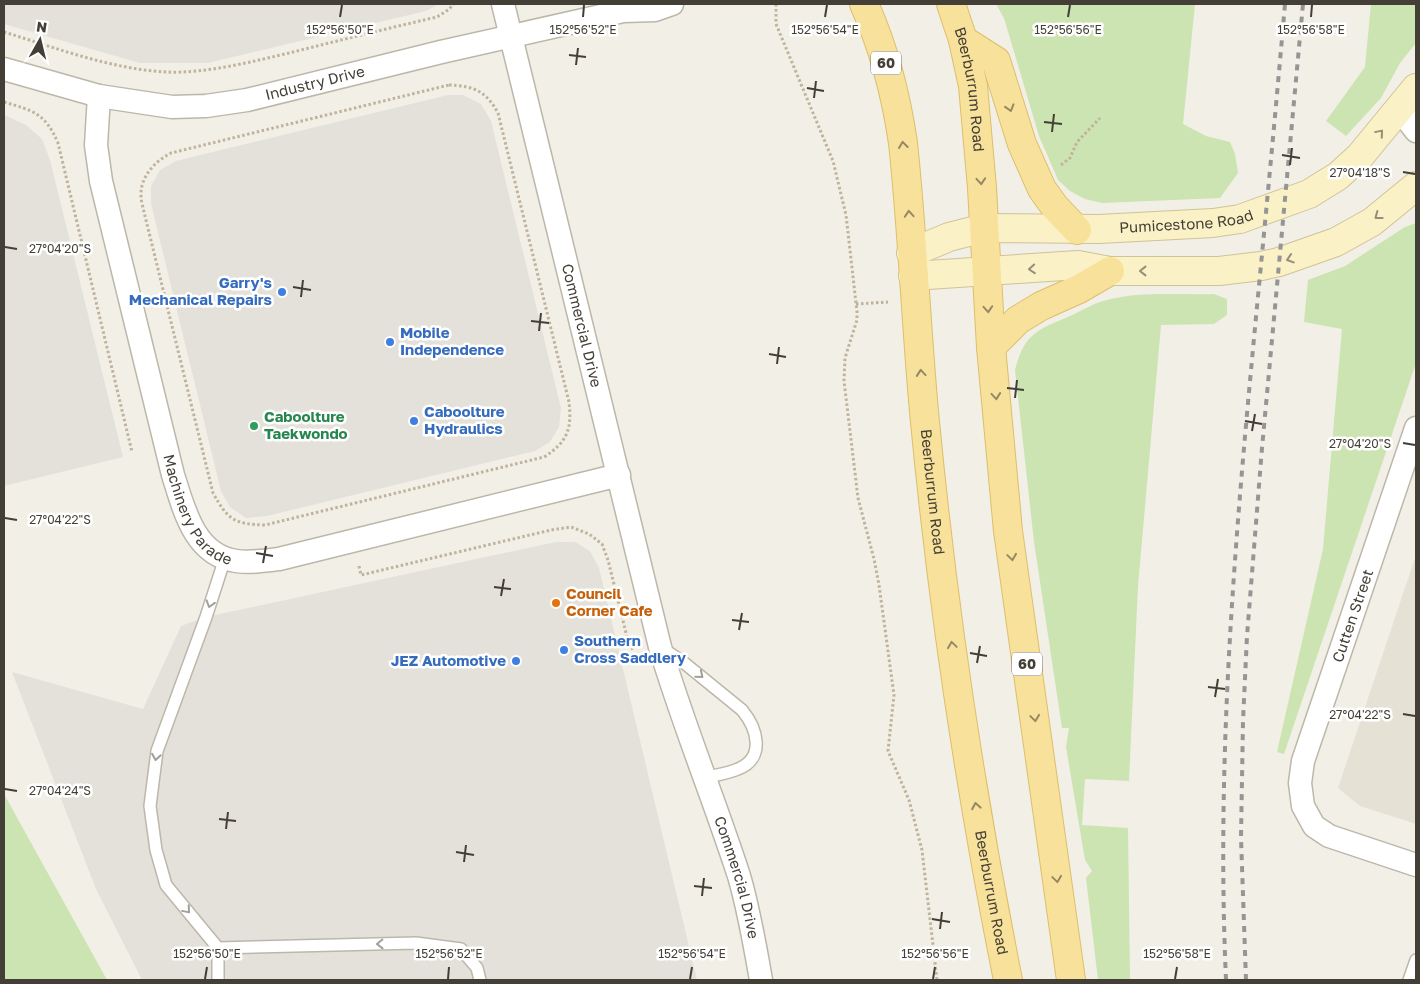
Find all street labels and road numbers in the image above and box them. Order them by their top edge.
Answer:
street label: Beerburrum Road [951,24,989,153]
road number: 60 [871,52,901,74]
street label: Industry Drive [263,61,367,103]
street label: Pumicestone Road [1119,205,1255,236]
street label: Commercial Drive [559,262,606,389]
street label: Beerburrum Road [918,428,949,556]
street label: Machinery Parade [160,452,235,568]
street label: Cutten Street [1328,567,1376,665]
road number: 60 [1012,652,1042,676]
street label: Commercial Drive [711,814,763,940]
street label: Beerburrum Road [972,829,1013,956]

